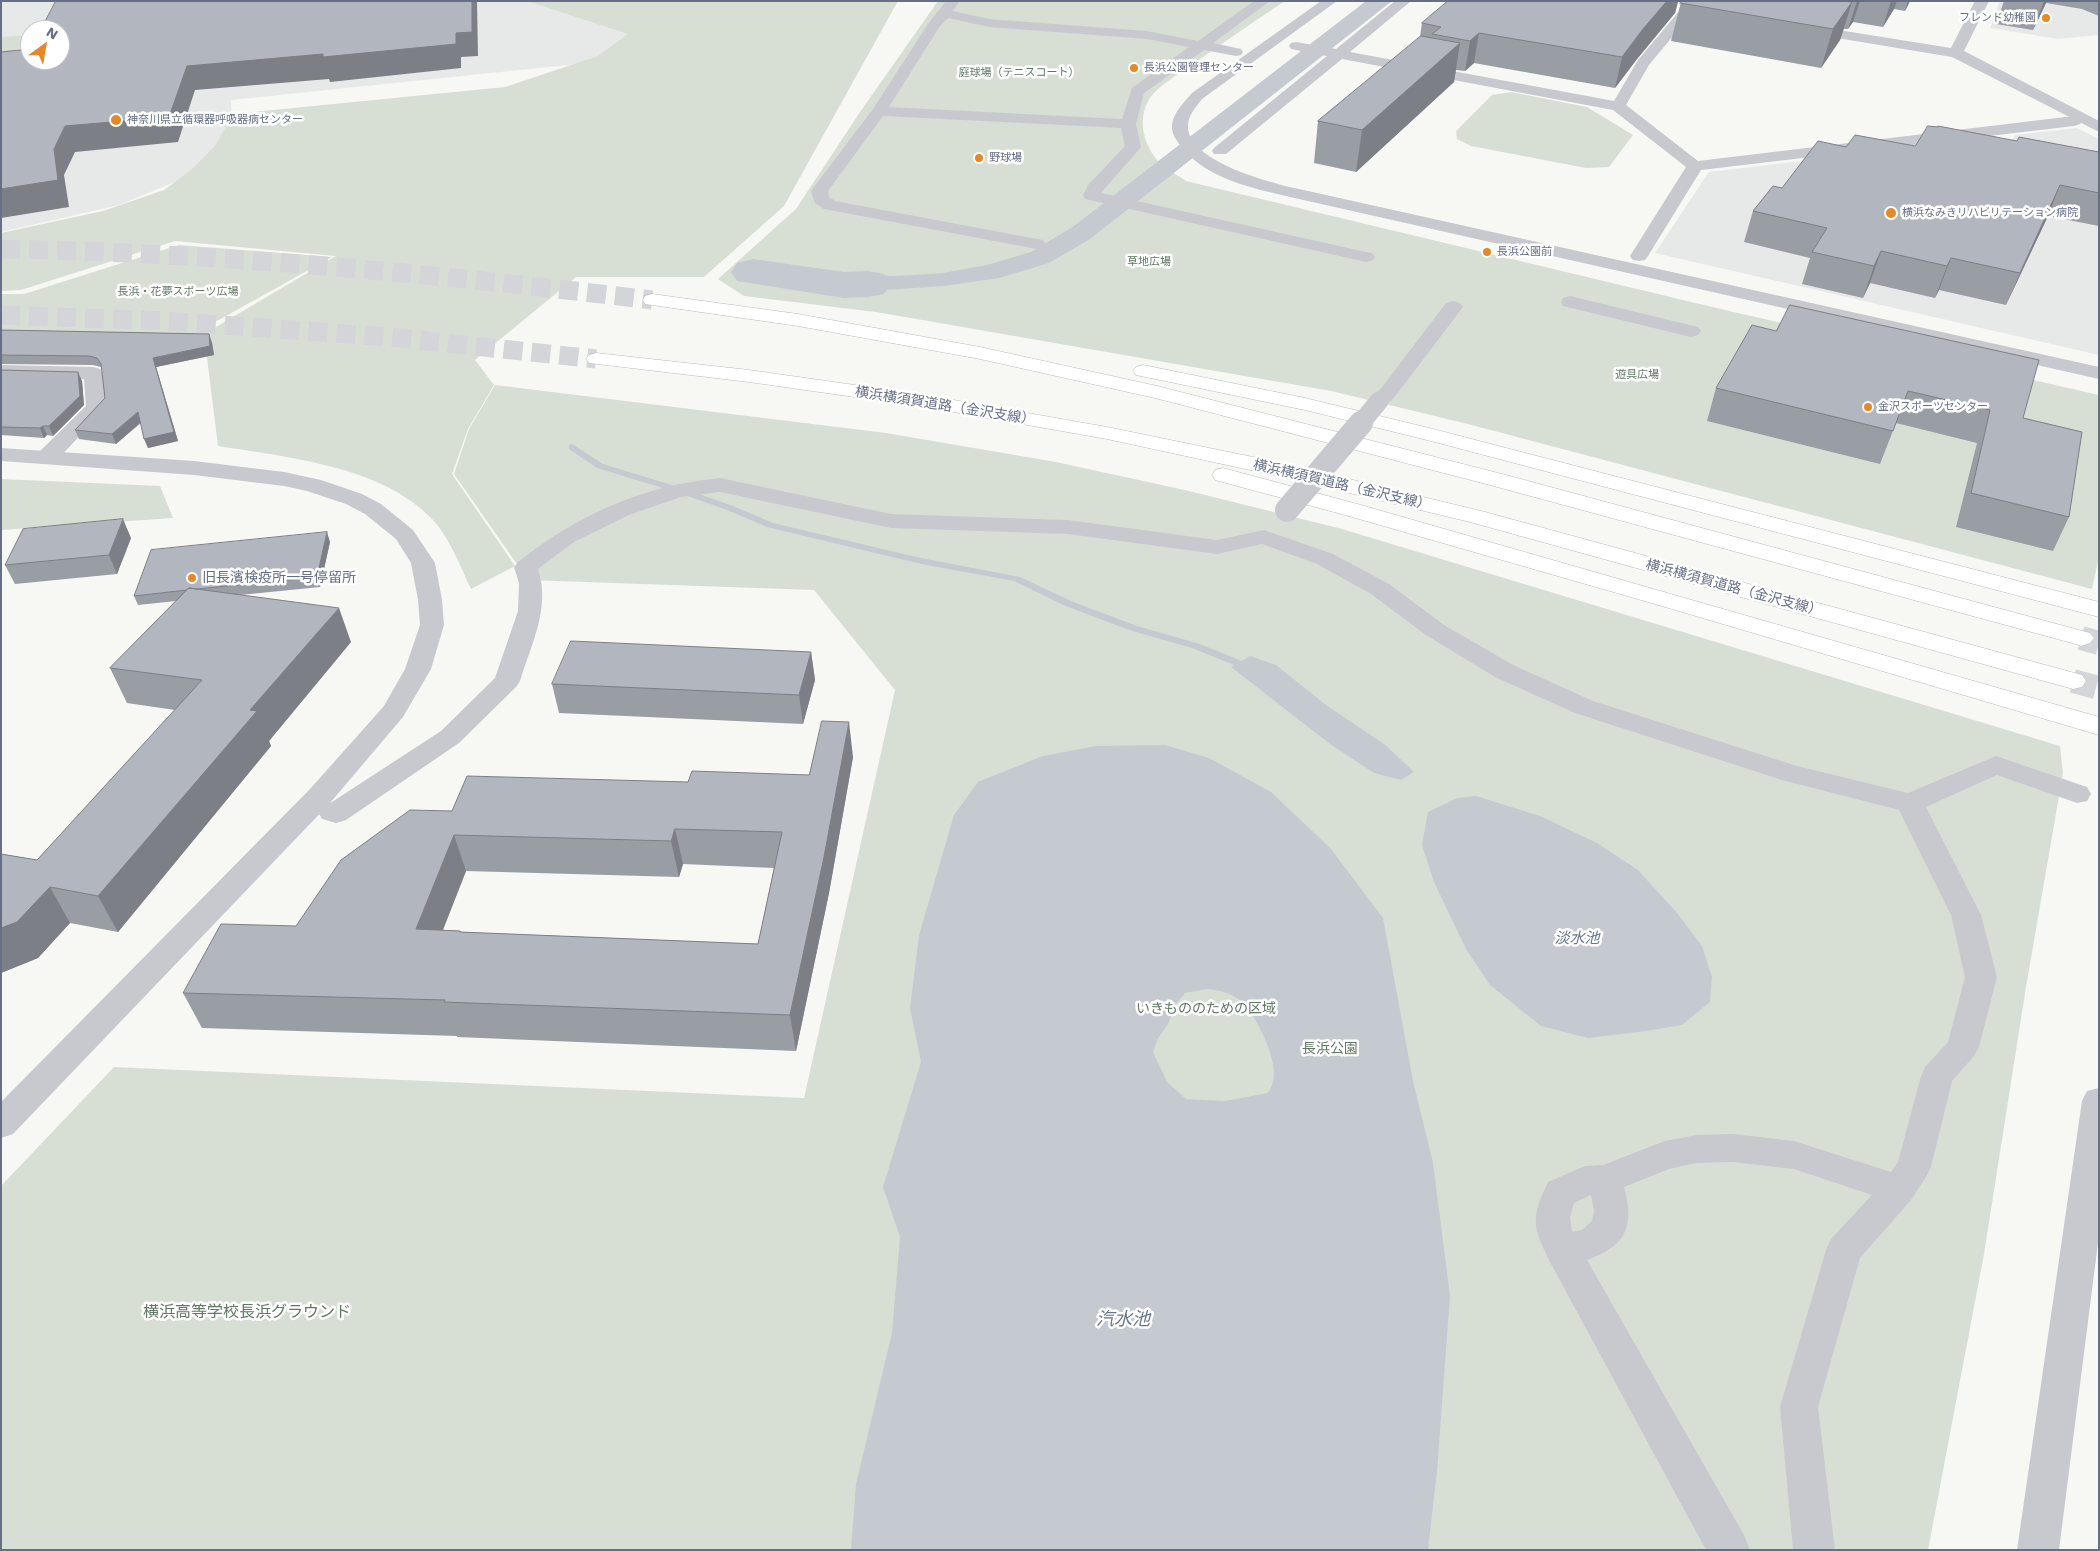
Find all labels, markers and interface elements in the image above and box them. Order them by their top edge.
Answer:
place label: フレンド幼稚園 [1959,11,2036,25]
marker: フレンド幼稚園 [2040,12,2052,24]
north arrow [20,20,70,70]
text: N [44,24,61,43]
place label: 長浜公園管理センター [1144,61,1254,75]
marker: 長浜公園管理センター [1128,62,1140,74]
park label: 庭球場（テニスコート） [959,66,1079,80]
marker: 神奈川県立循環器呼吸器病センター [109,113,123,127]
place label: 神奈川県立循環器呼吸器病センター [127,113,303,127]
place label: 野球場 [989,151,1022,165]
marker: 野球場 [973,152,985,164]
marker: 横浜なみきリハビリテーション病院 [1884,206,1898,220]
place label: 横浜なみきリハビリテーション病院 [1902,206,2078,220]
place label: 長浜公園前 [1497,245,1552,259]
marker: 長浜公園前 [1481,246,1493,258]
park label: 草地広場 [1127,255,1171,269]
park label: 長浜・花夢スポーツ広場 [118,285,238,299]
park label: 遊具広場 [1615,368,1659,382]
street label: 横浜横須賀道路（金沢支線） [854,383,1036,429]
place label: 金沢スポーツセンター [1878,400,1988,414]
marker: 金沢スポーツセンター [1862,401,1874,413]
street label: 横浜横須賀道路（金沢支線） [1251,456,1433,514]
street label: 横浜横須賀道路（金沢支線） [1644,556,1824,620]
place label: 旧長濱検疫所一号停留所 [202,570,356,586]
marker: 旧長濱検疫所一号停留所 [186,572,198,584]
water label: 淡水池 [1555,930,1599,948]
park label: いきもののための区域 [1136,1001,1276,1017]
park label: 長浜公園 [1302,1041,1358,1057]
park label: 横浜高等学校長浜グラウンド [143,1302,351,1322]
water label: 汽水池 [1096,1309,1150,1331]

